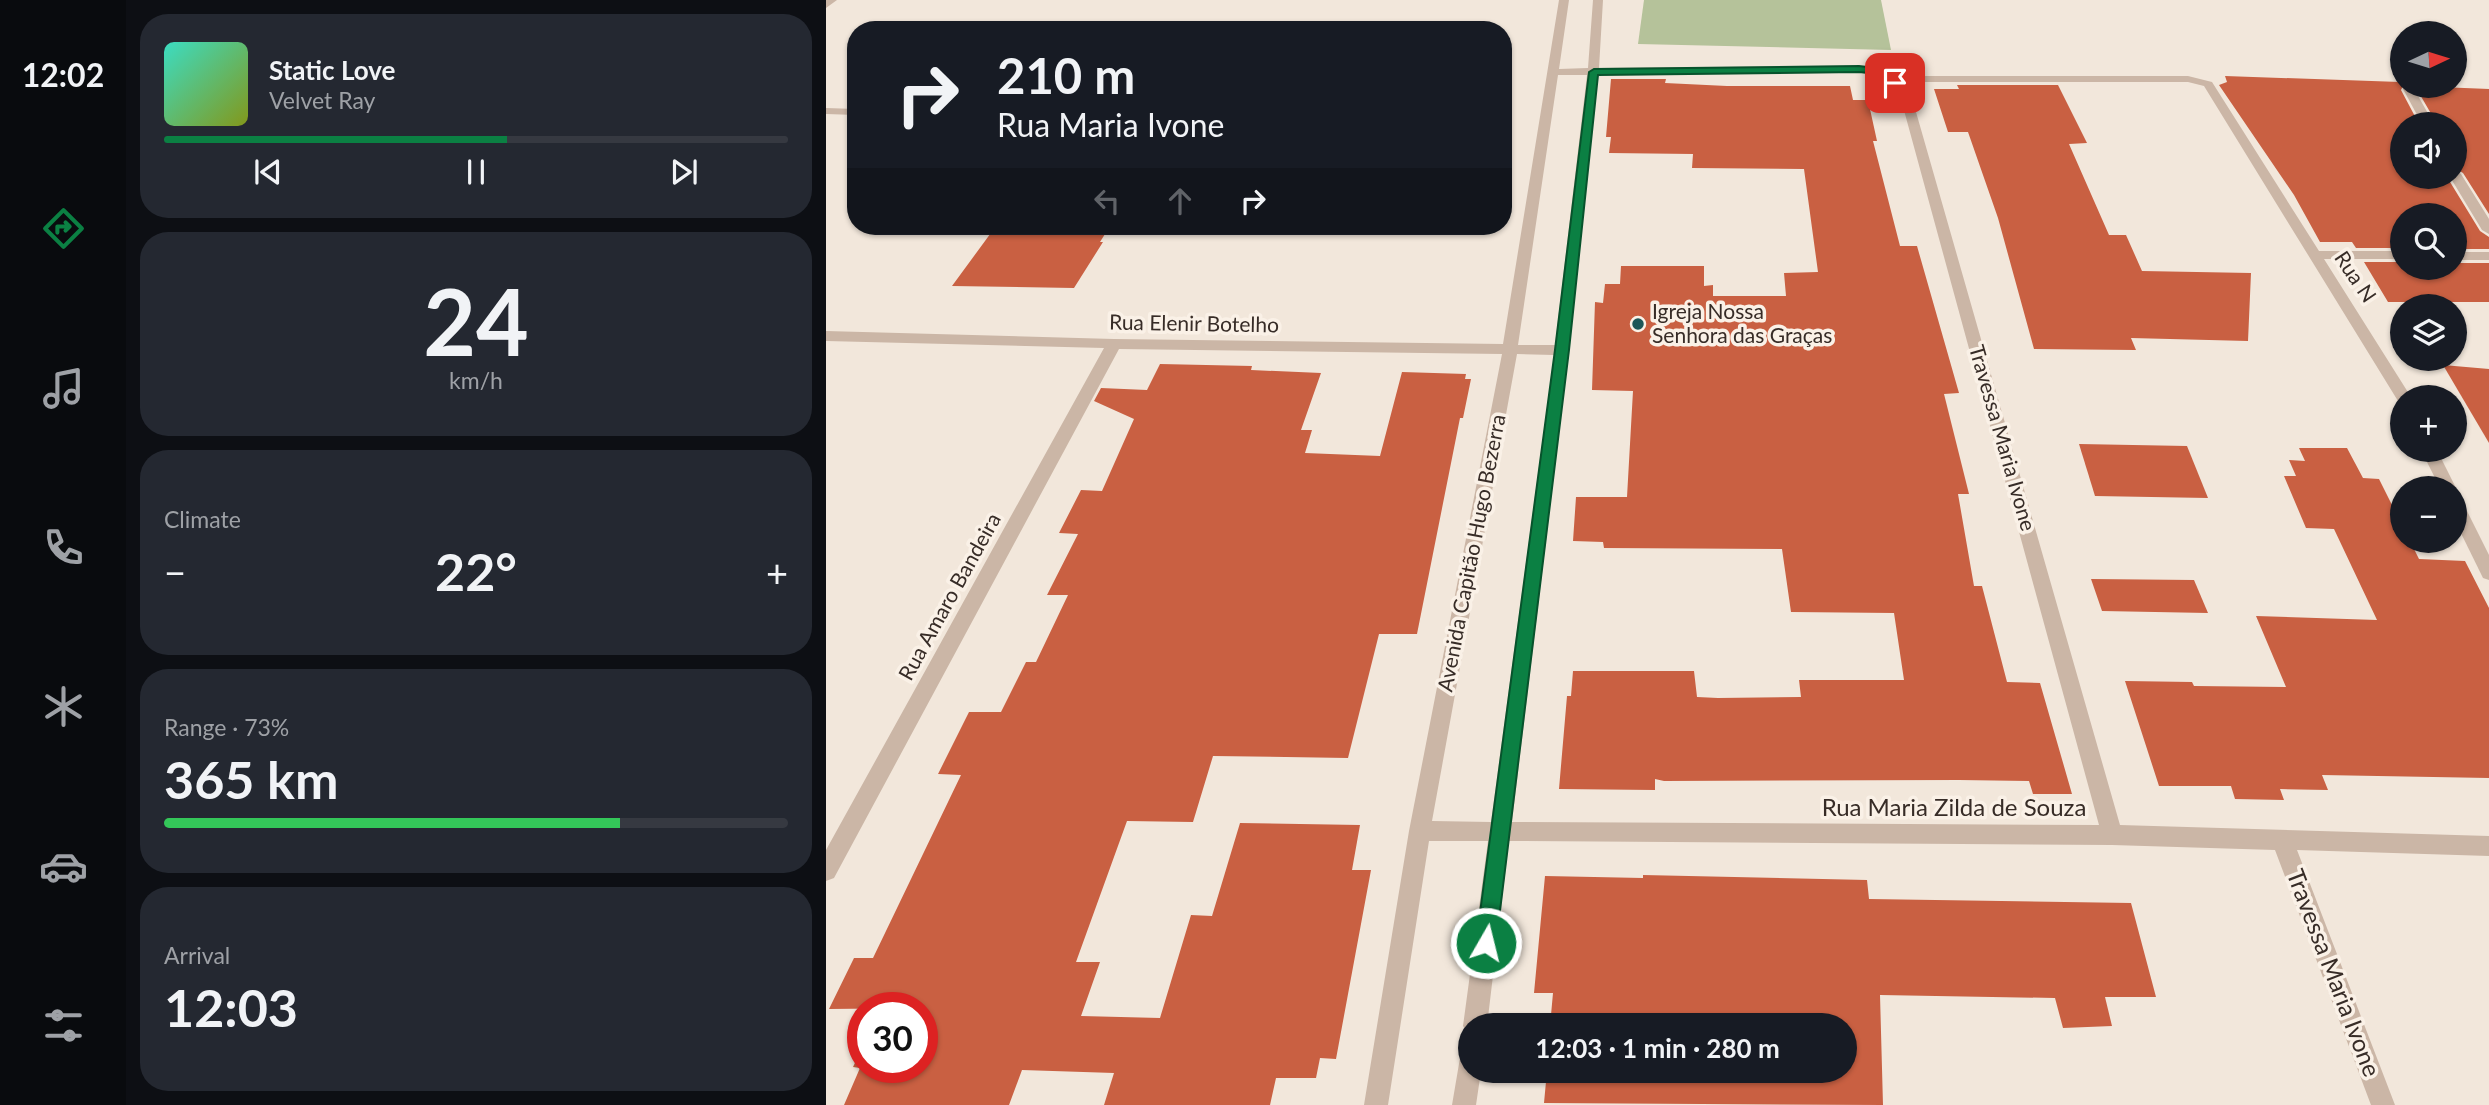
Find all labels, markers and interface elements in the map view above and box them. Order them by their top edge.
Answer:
north arrow [2390,21,2468,98]
map controls [2390,21,2467,553]
text: 210 m [997,46,1135,104]
icon: right [882,49,973,140]
pin [1865,53,1925,113]
text: Static Love [269,54,396,86]
text: 12:02 [22,55,104,94]
icon: arrive [1876,64,1914,102]
text: Velvet Ray [269,86,375,114]
text: Rua Maria Ivone [997,105,1224,144]
button: sound [2390,112,2467,189]
icon: previous [249,153,287,191]
icon: pause [457,153,495,191]
icon: next [665,153,703,191]
icon: left [1088,182,1126,220]
icon: ahead [1161,182,1199,220]
icon: right [1234,182,1272,220]
button: search [2390,203,2467,280]
icon: directions [39,204,88,253]
street label: Rua N [2330,246,2382,306]
text: 24 [423,266,529,375]
button: layers [2390,294,2467,371]
place label: Igreja Nossa Senhora das Graças [1652,298,1832,347]
street label: Rua Elenir Botelho [1109,309,1279,336]
marker: Igreja Nossa Senhora das Graças [1630,316,1646,332]
street label: Travessa Maria Ivone [1965,342,2042,534]
icon: music [39,364,88,413]
text: km/h [449,366,503,394]
button: + [2390,385,2467,462]
street label: Avenida Capitão Hugo Bezerra [1431,412,1510,693]
button: − [2390,476,2467,553]
text: Climate [164,505,241,533]
street label: Rua Amaro Bandeira [892,508,1005,684]
icon: phone [39,523,88,572]
text: 22° [435,540,517,602]
text: − [164,549,186,595]
text: + [766,549,788,595]
icon: climate [39,682,88,731]
text: Range · 73% [164,713,289,741]
text: 365 km [164,748,338,810]
street label: Rua Maria Zilda de Souza [1822,792,2086,821]
icon: car [39,842,88,891]
street label: Travessa Maria Ivone [2281,865,2387,1080]
position arrow [1449,906,1523,980]
text: Arrival [164,941,230,969]
text: 12:03 [164,976,298,1038]
speed limit sign: 30 [847,992,938,1083]
icon: filters [39,1001,88,1050]
text: 12:03 · 1 min · 280 m [1535,1032,1780,1064]

